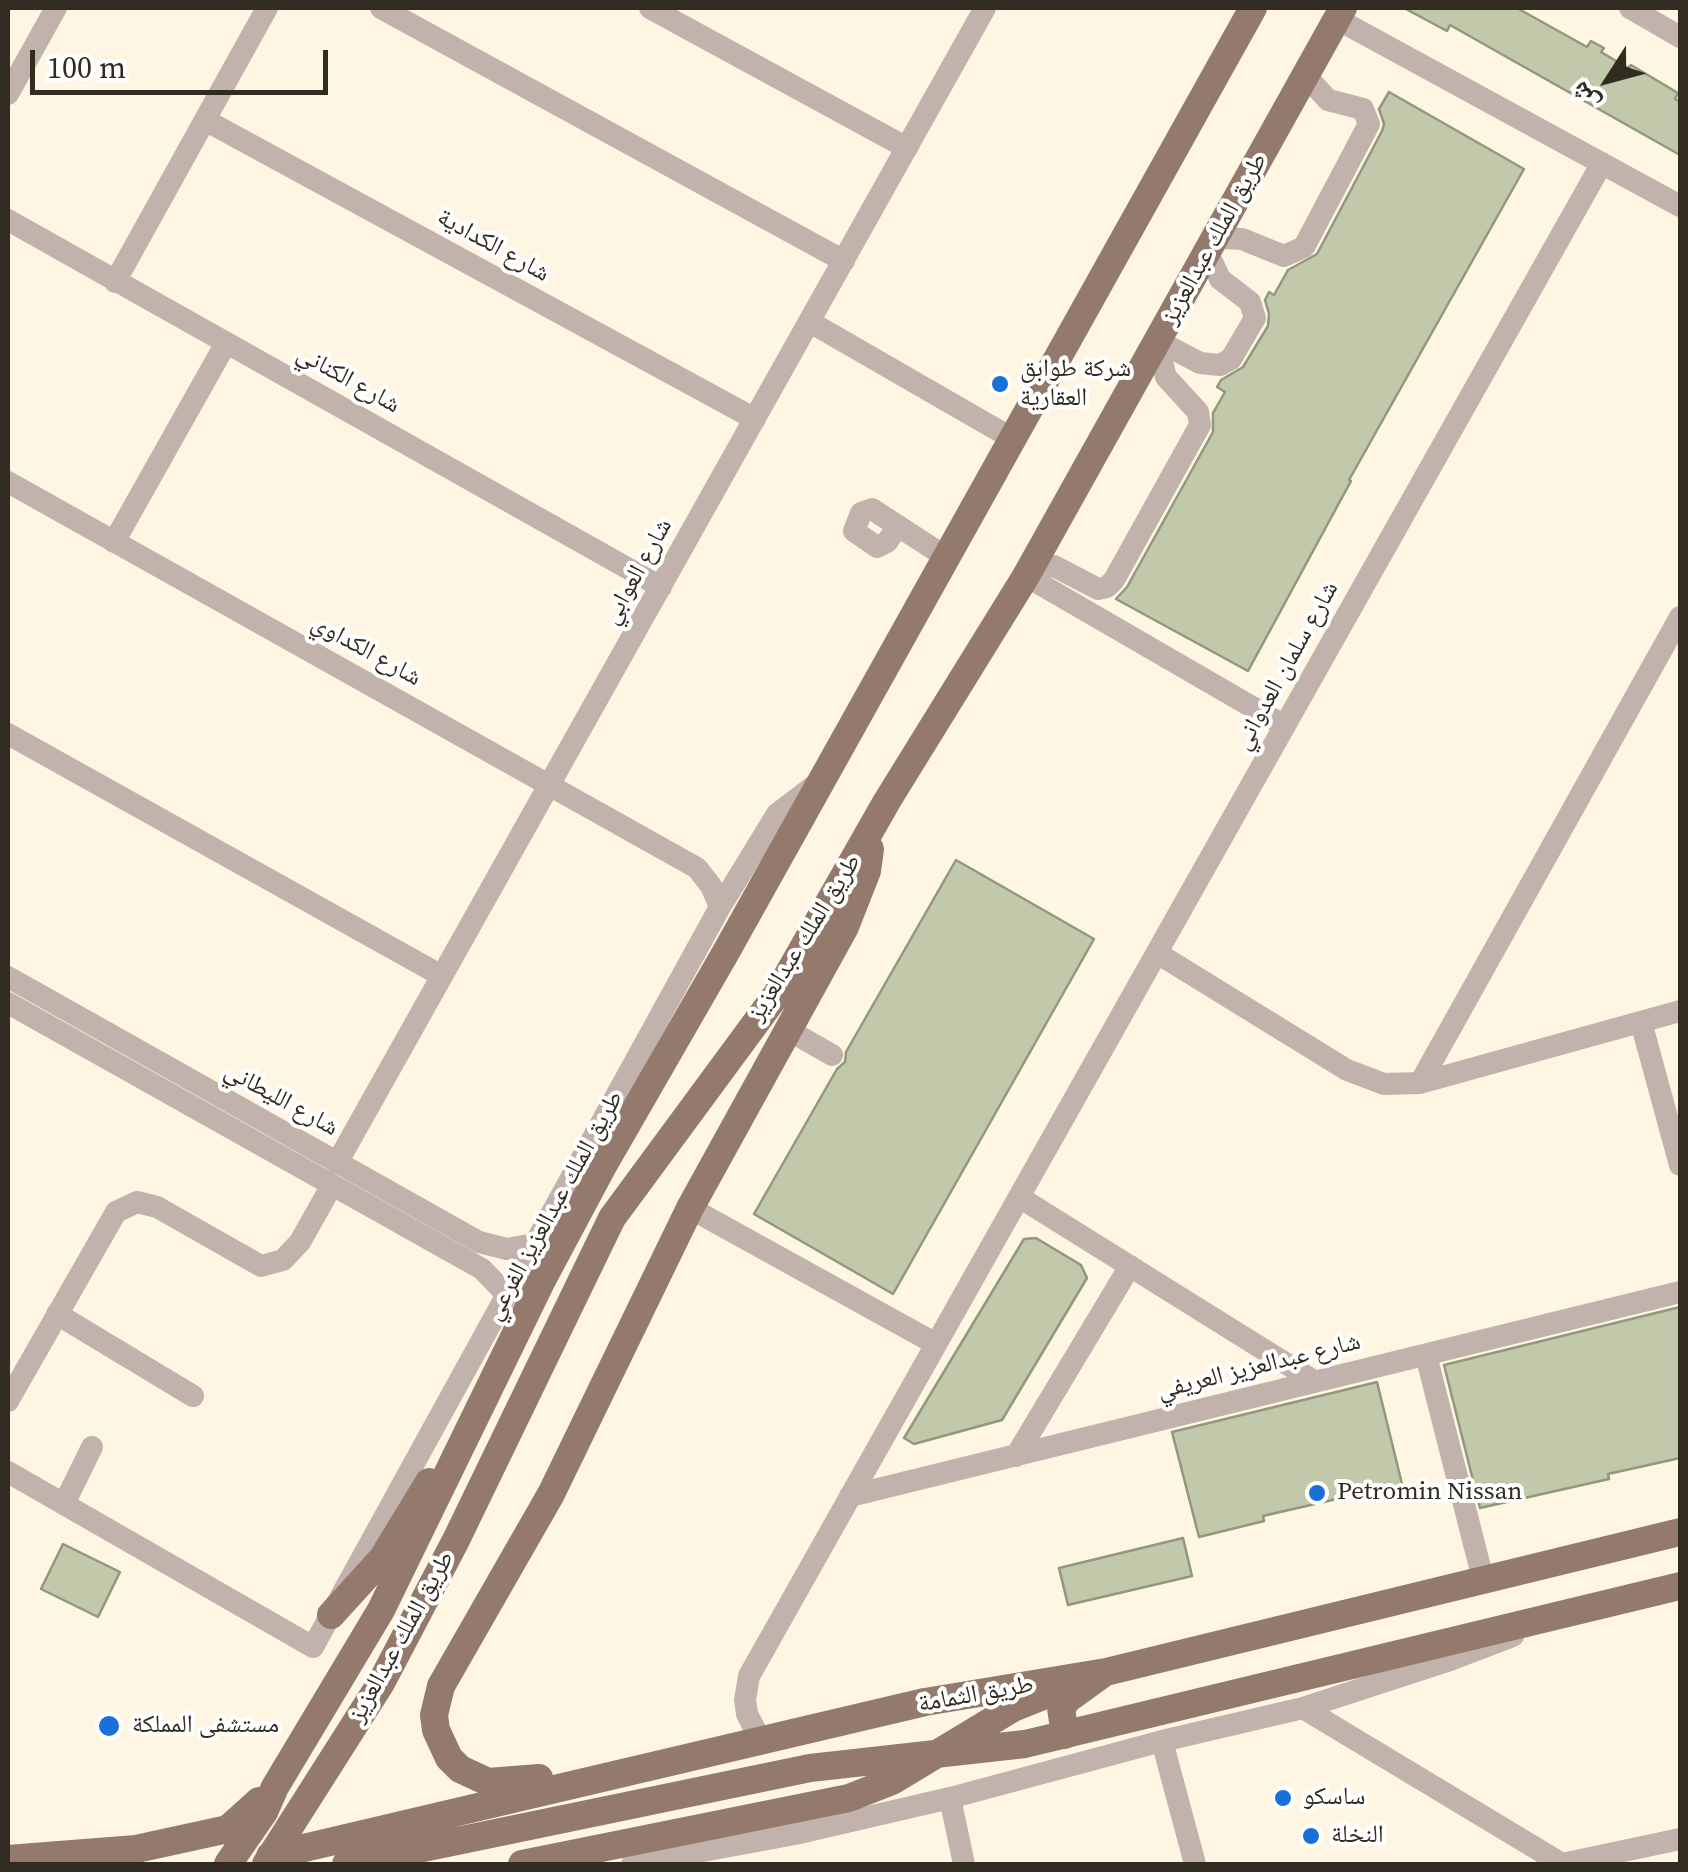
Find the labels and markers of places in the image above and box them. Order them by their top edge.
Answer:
place label: شركة طوابق العقارية [1020,355,1131,414]
marker: شركة طوابق العقارية [989,373,1011,395]
place label: Petromin Nissan [1337,1478,1522,1508]
marker: Petromin Nissan [1306,1482,1328,1504]
place label: مستشفى المملكة [132,1711,279,1741]
marker: مستشفى المملكة [96,1713,122,1739]
place label: ساسكو [1303,1783,1365,1813]
marker: ساسكو [1272,1787,1294,1809]
place label: النخلة [1331,1821,1384,1851]
marker: النخلة [1300,1825,1322,1847]

